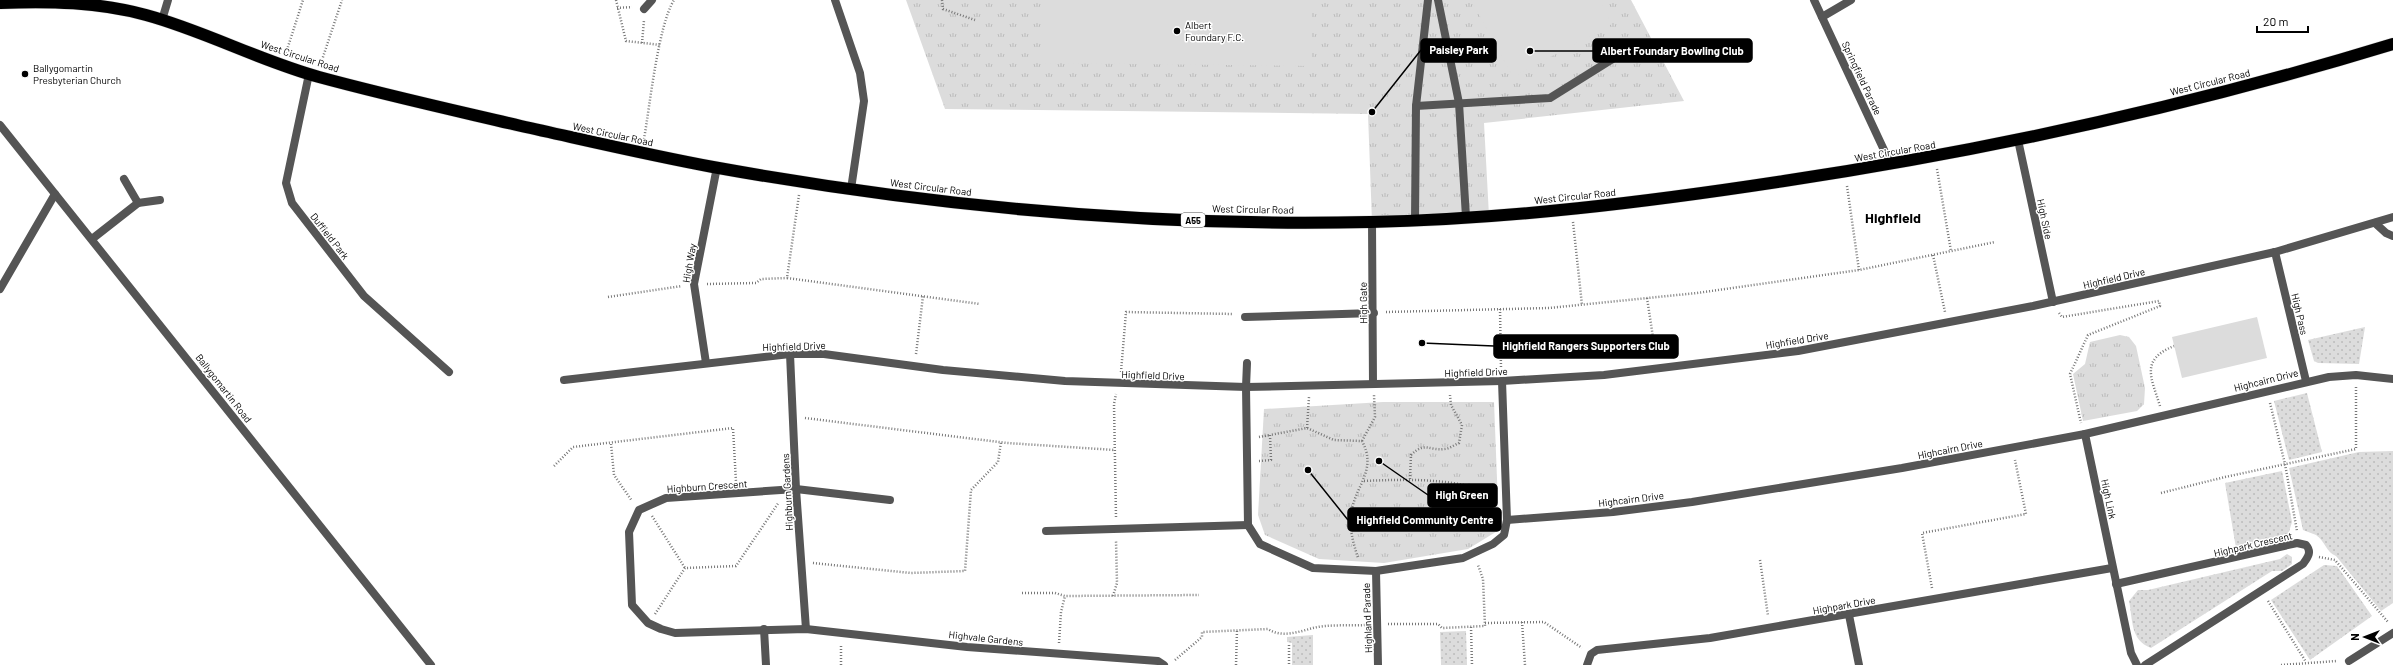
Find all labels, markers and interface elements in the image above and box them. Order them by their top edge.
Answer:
scale bar [2257,8,2308,34]
text: 20 m [2263,14,2289,28]
place label: Albert Foundary F.C. [1185,19,1244,43]
marker: Albert Foundary F.C. [1172,26,1182,36]
street label: West Circular Road [259,38,341,74]
callout: Paisley Park [1421,39,1496,62]
callout: Albert Foundary Bowling Club [1593,39,1752,62]
street label: Springfield Parade [1840,39,1884,117]
text: Paisley Park [1429,43,1489,56]
text: Albert Foundary Bowling Club [1600,44,1744,57]
place label: Ballygomartin Presbyterian Church [33,62,121,86]
street label: West Circular Road [2169,66,2251,98]
marker: Ballygomartin Presbyterian Church [20,69,30,79]
street label: West Circular Road [572,120,654,148]
street label: West Circular Road [1854,138,1936,164]
street label: West Circular Road [890,176,972,198]
street label: West Circular Road [1534,186,1616,206]
street label: High Side [2035,198,2055,240]
street label: West Circular Road [1212,202,1294,216]
district label: Highfield [1865,209,1921,226]
street label: Duffield Park [308,210,352,262]
road number: A55 [1181,213,1205,227]
street label: High Way [680,242,698,284]
street label: Highfield Drive [2082,265,2146,291]
street label: High Gate [1357,282,1369,324]
street label: High Pass [2289,292,2311,336]
street label: Highfield Drive [1765,329,1829,351]
callout: Highfield Rangers Supporters Club [1494,335,1678,358]
street label: Highfield Drive [762,339,826,353]
text: Highfield Rangers Supporters Club [1502,339,1670,352]
street label: Ballygomartin Road [193,351,255,425]
street label: Highfield Drive [1444,365,1508,379]
street label: Highcairn Drive [2233,366,2299,394]
street label: Highfield Drive [1121,368,1185,382]
street label: Highcairn Drive [1916,437,1984,461]
street label: Highburn Gardens [779,453,795,531]
street label: Highburn Crescent [666,477,748,495]
street label: High Link [2099,478,2119,520]
callout: High Green [1428,484,1497,507]
text: High Green [1436,488,1488,501]
street label: Highcairn Drive [1598,489,1664,509]
callout: Highfield Community Centre [1348,508,1501,531]
text: Highfield Community Centre [1357,513,1493,526]
street label: Highpark Crescent [2213,529,2294,559]
street label: Highland Parade [1360,583,1374,653]
street label: Highpark Drive [1812,594,1876,616]
north arrow [2345,617,2385,657]
street label: Highvale Gardens [948,628,1024,648]
text: N [2348,633,2361,641]

